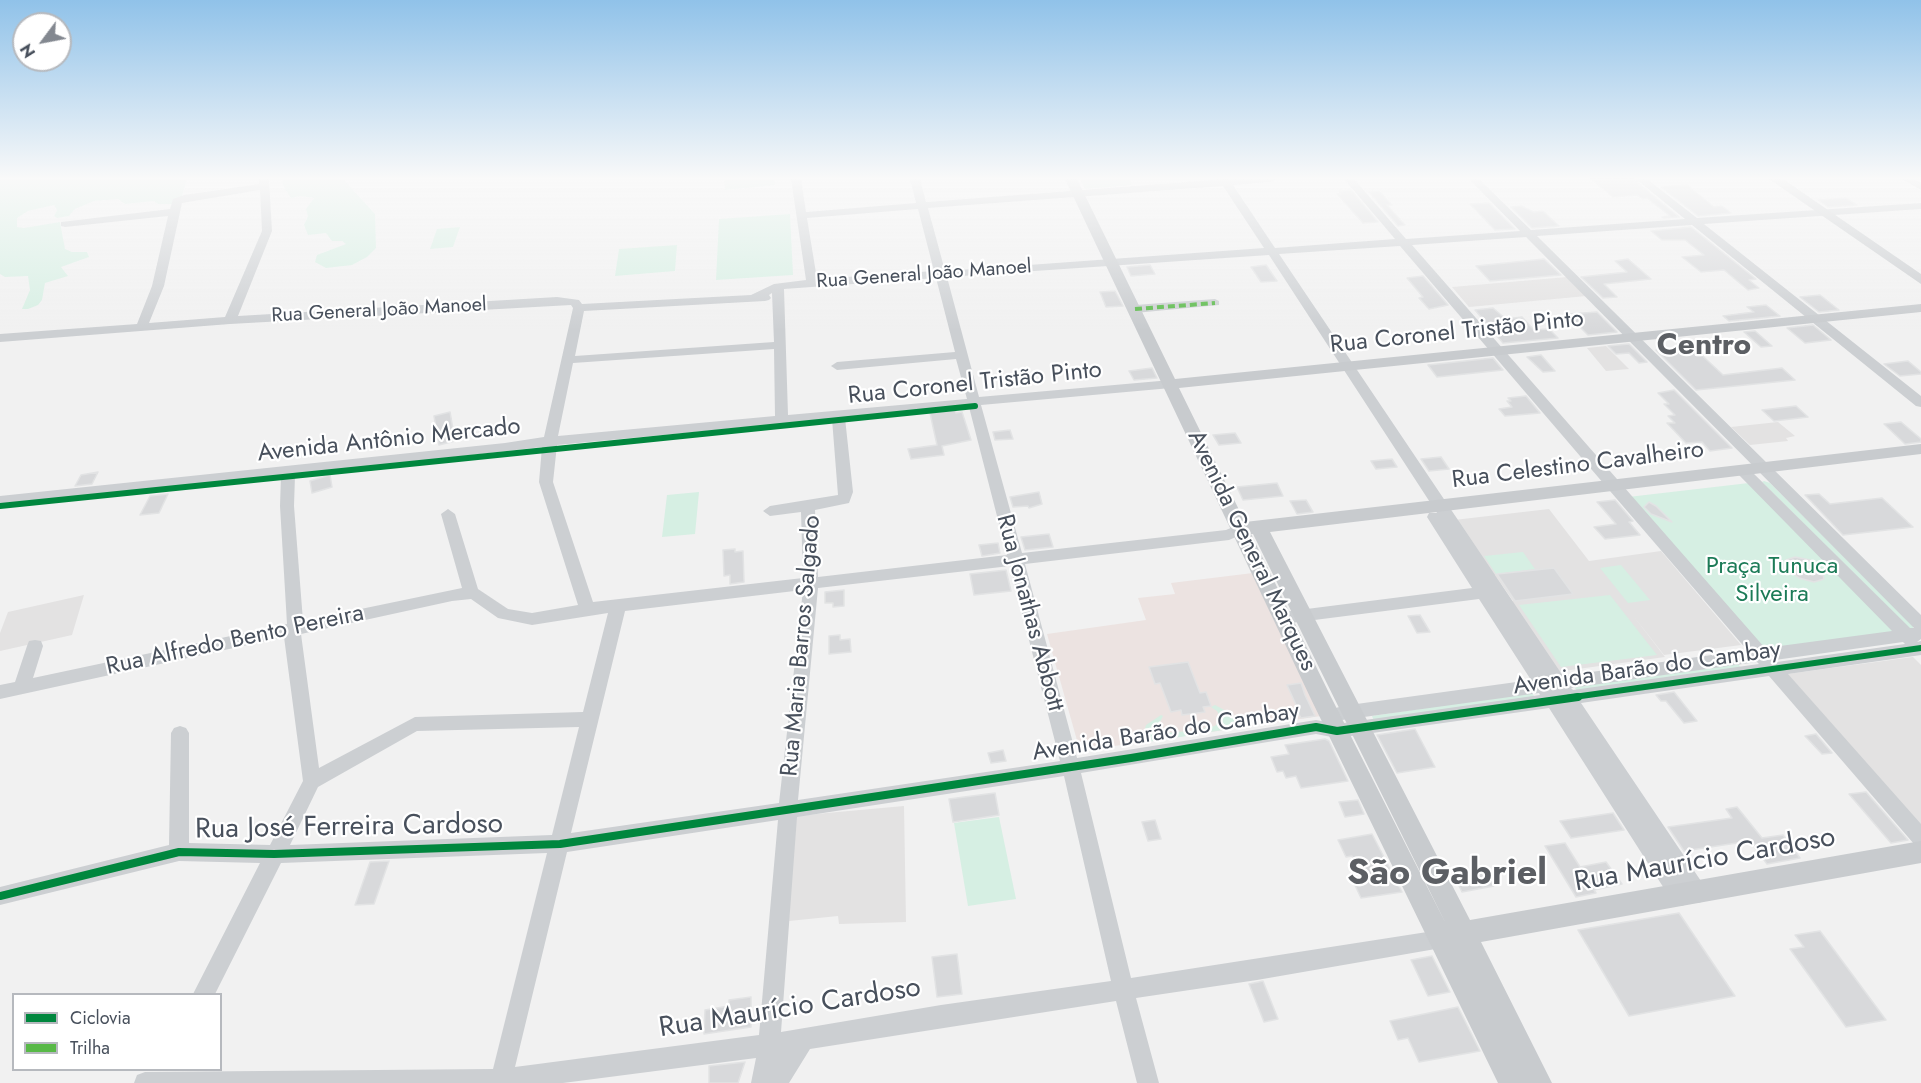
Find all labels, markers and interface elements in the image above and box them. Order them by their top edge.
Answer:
north arrow [12,12,72,72]
text: N [15,39,41,62]
street label: Rua General João Manoel [816,256,1032,294]
street label: Rua General João Manoel [271,293,487,329]
street label: Rua Coronel Tristão Pinto [1329,305,1585,361]
district label: Centro [1657,329,1751,365]
street label: Rua Coronel Tristão Pinto [847,356,1103,412]
street label: Avenida Antônio Mercado [256,413,522,469]
street label: Avenida General Marques [1180,426,1322,676]
street label: Rua Celestino Cavalheiro [1450,436,1706,496]
street label: Rua Jonathas Abbott [989,512,1069,714]
street label: Rua Maria Barros Salgado [776,514,828,778]
park label: Praça Tunuca Silveira [1706,553,1838,609]
street label: Rua Alfredo Bento Pereira [104,600,366,682]
street label: Avenida Barão do Cambay [1511,636,1783,702]
street label: Avenida Barão do Cambay [1030,698,1302,768]
street label: Rua José Ferreira Cardoso [195,809,503,847]
street label: Rua Maurício Cardoso [1572,821,1838,901]
district label: São Gabriel [1347,853,1547,897]
street label: Rua Maurício Cardoso [657,972,923,1046]
legend [12,993,222,1071]
text: Ciclovia [70,1005,131,1031]
text: Trilha [70,1035,110,1061]

